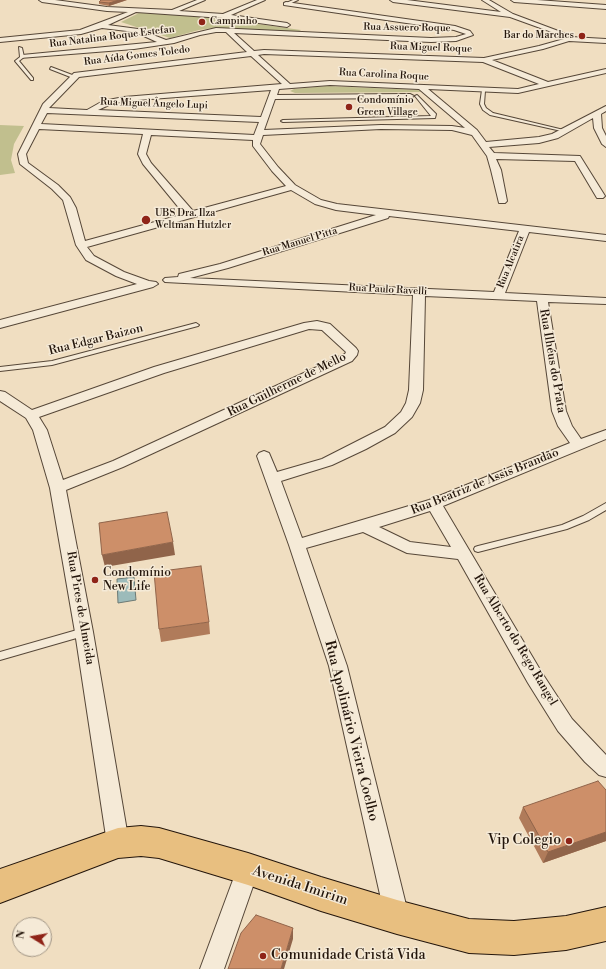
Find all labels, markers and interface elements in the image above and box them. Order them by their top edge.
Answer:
place label: Campinho [210,16,257,28]
marker: Campinho [197,17,207,27]
street label: Rua Assuero Roque [363,21,451,35]
street label: Rua Natalina Roque Estefan [49,23,175,51]
place label: Bar do Marches [504,30,574,42]
marker: Bar do Marches [577,31,587,41]
street label: Rua Miguel Roque [390,41,472,55]
street label: Rua Aída Gomes Toledo [83,44,191,68]
street label: Rua Carolina Roque [339,67,429,83]
place label: Condomínio Green Village [357,95,418,118]
street label: Rua Miguel Ângelo Lupi [100,96,208,112]
marker: Condomínio Green Village [344,102,354,112]
place label: UBS Dra. Ilza Weltman Hutzler [155,208,231,232]
marker: UBS Dra. Ilza Weltman Hutzler [140,214,152,226]
street label: Rua Manuel Pitta [261,225,339,259]
street label: Rua Alcatira [495,234,527,290]
street label: Rua Paulo Ravelli [348,282,428,298]
street label: Rua Ilhéus do Prata [536,308,568,414]
street label: Rua Edgar Baizon [47,321,145,359]
street label: Rua Guilherme de Mello [225,350,349,420]
street label: Rua Beatriz de Assis Brandão [409,446,561,518]
street label: Rua Pires de Almeida [63,550,97,666]
place label: Condomínio New Life [103,566,171,594]
street label: Rua Alberto do Rego Rangel [470,572,560,708]
marker: Condomínio New Life [90,575,100,585]
street label: Rua Apolinário Vieira Coelho [320,639,382,823]
place label: Vip Colegio [488,833,561,849]
marker: Vip Colegio [564,836,574,846]
street label: Avenida Imirim [250,863,350,909]
north arrow [12,917,52,957]
text: N [13,929,29,941]
place label: Comunidade Cristã Vida [271,948,425,964]
marker: Comunidade Cristã Vida [258,951,268,961]

